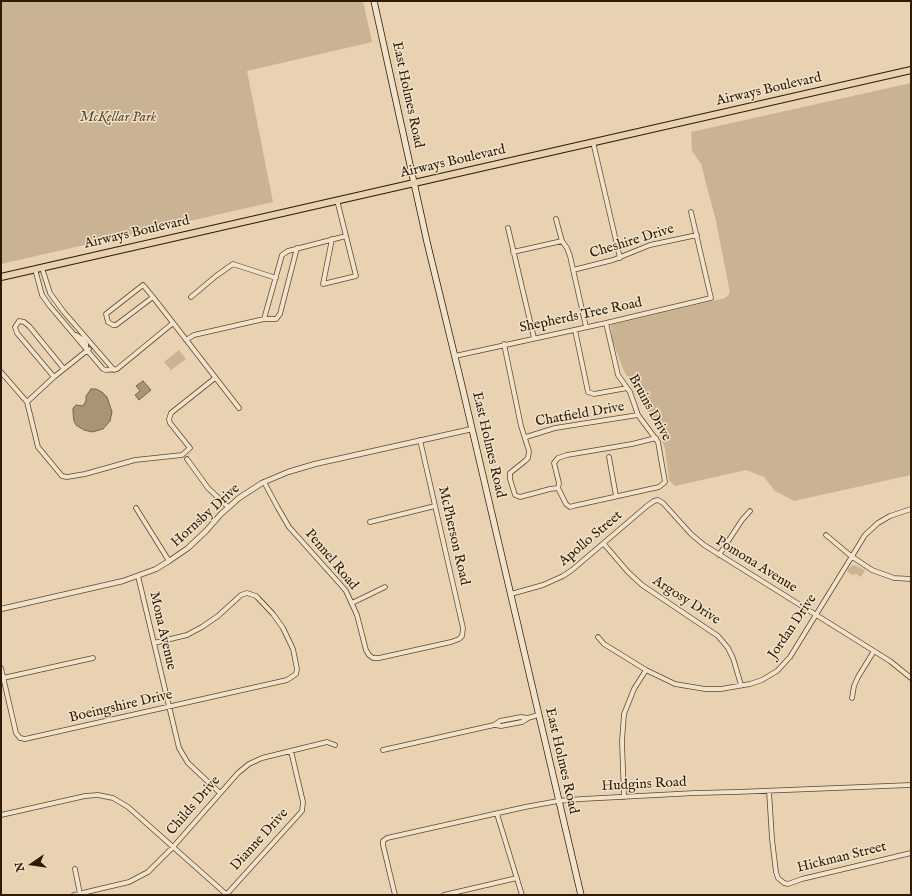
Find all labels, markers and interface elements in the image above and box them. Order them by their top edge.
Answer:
street label: East Holmes Road [388,40,426,150]
street label: Airways Boulevard [715,70,823,110]
park label: McKellar Park [80,110,156,126]
street label: Airways Boulevard [399,142,507,182]
street label: Airways Boulevard [83,213,191,253]
street label: Cheshire Drive [588,221,676,263]
street label: Shepherds Tree Road [518,295,644,337]
street label: Bruins Drive [624,372,674,444]
street label: East Holmes Road [468,390,508,500]
street label: Chatfield Drive [534,399,626,431]
street label: Hornsby Drive [168,481,244,551]
street label: McPherson Road [433,485,473,587]
street label: Apollo Street [556,508,626,570]
street label: Pennel Road [301,526,361,594]
street label: Pomona Avenue [712,533,800,597]
street label: Argosy Drive [649,573,723,629]
street label: Mona Avenue [145,590,179,672]
street label: Jordan Drive [765,591,821,663]
street label: Boeingshire Drive [68,687,174,727]
street label: East Holmes Road [541,706,581,816]
street label: Childs Drive [164,773,224,839]
street label: Hudgins Road [601,774,687,796]
street label: Dianne Drive [228,805,292,875]
street label: Hickman Street [796,839,888,877]
north arrow [12,844,52,884]
text: N [12,860,28,873]

